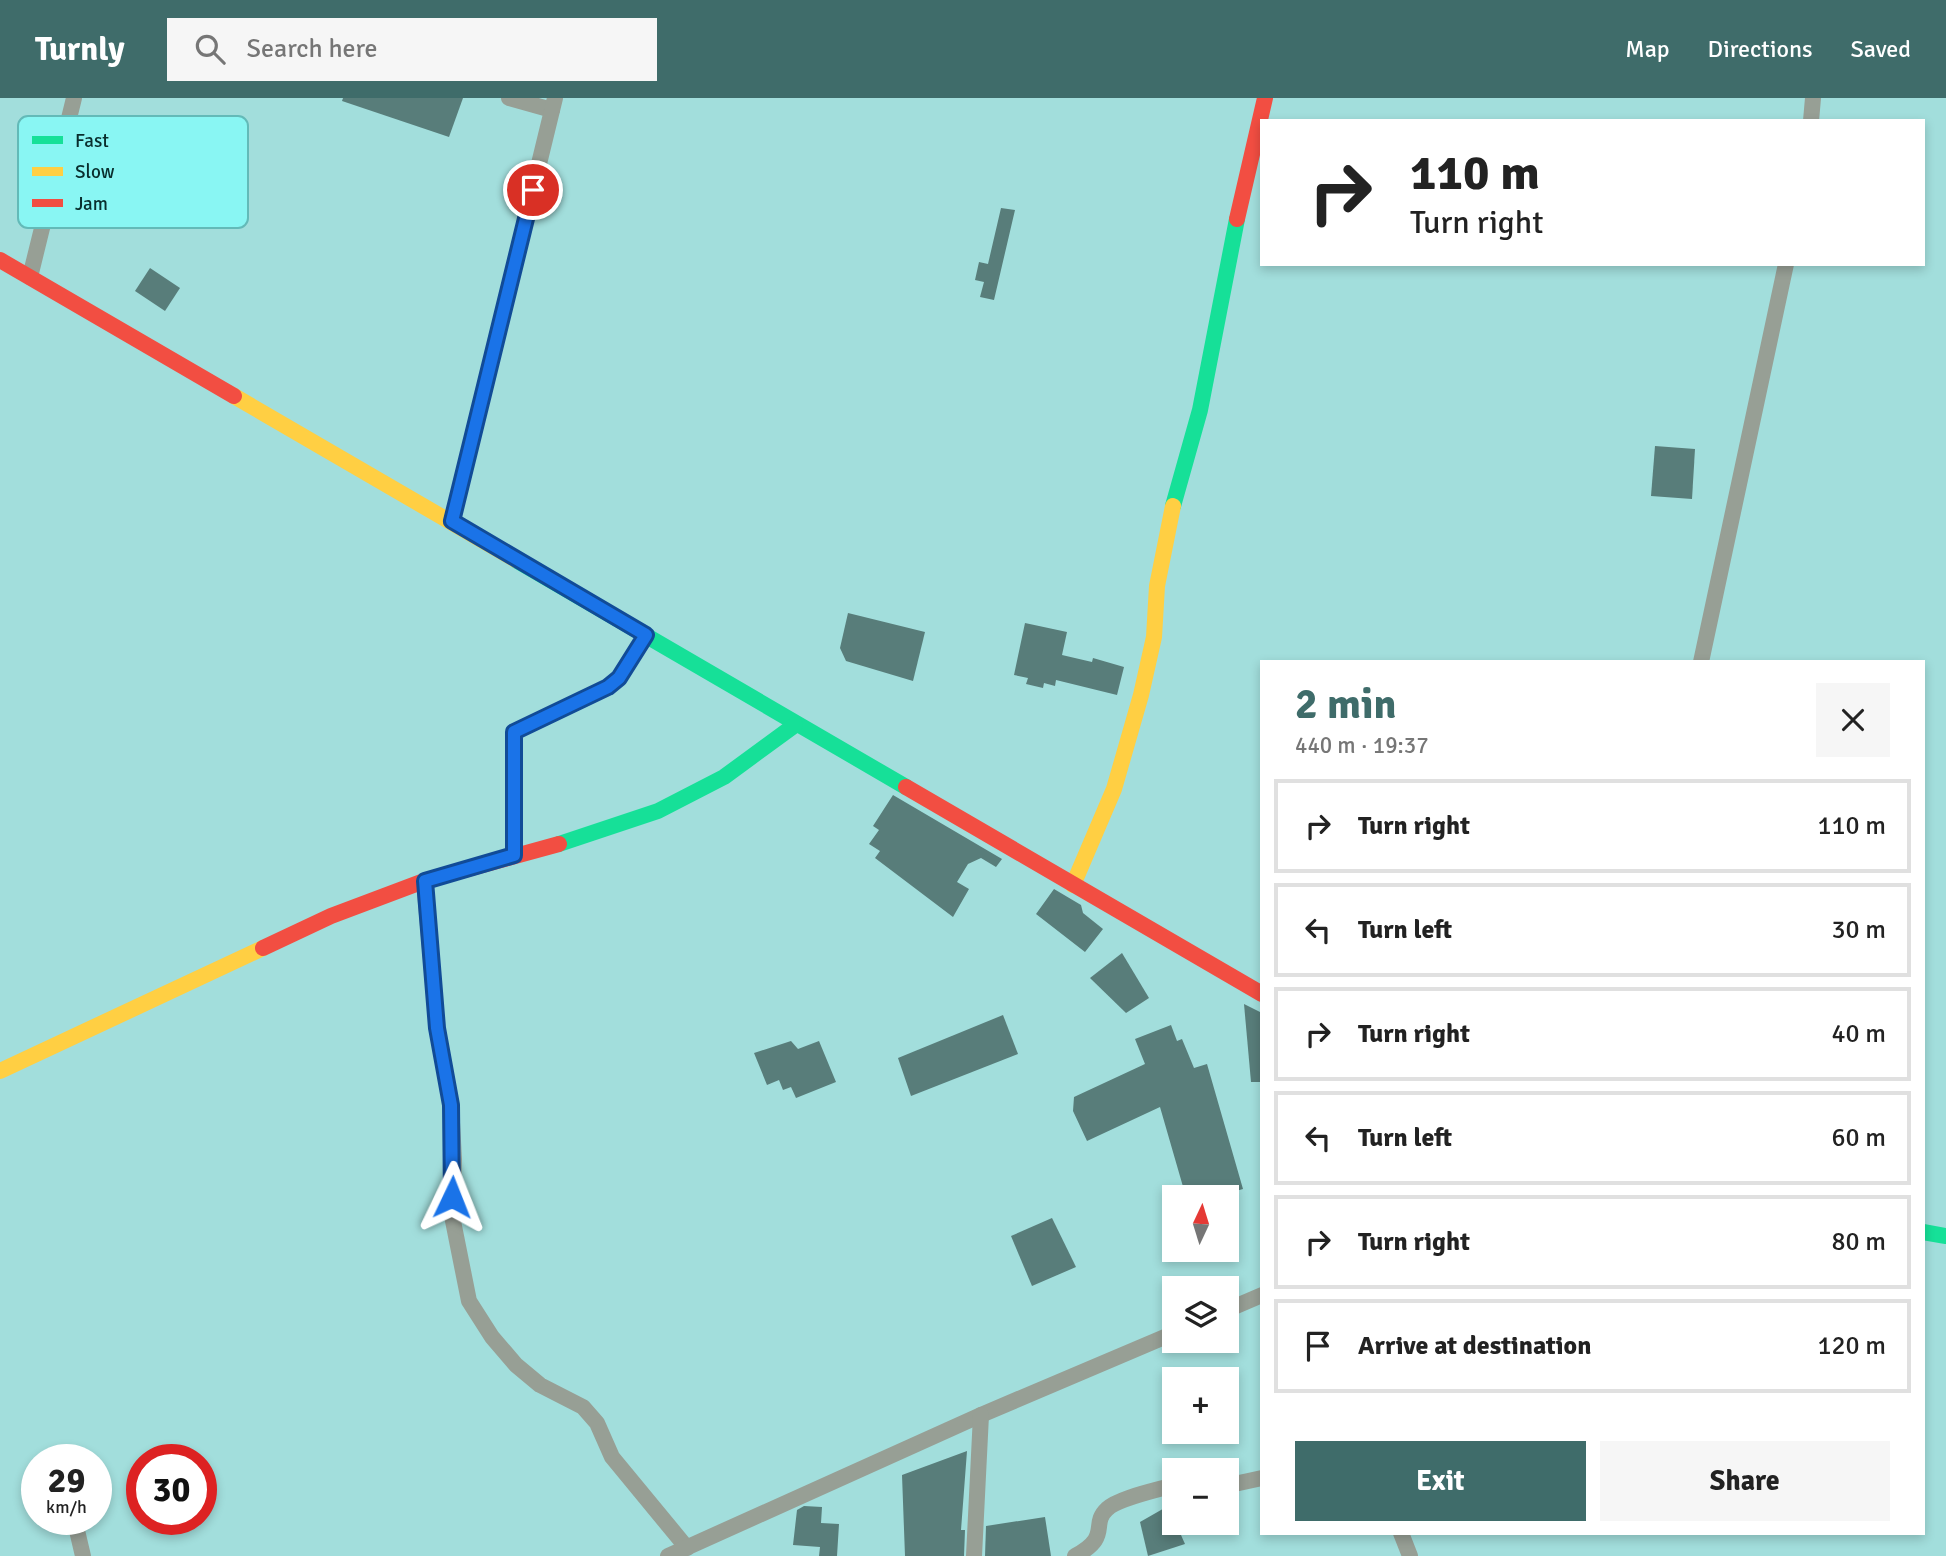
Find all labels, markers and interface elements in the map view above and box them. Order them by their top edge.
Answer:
search box [167,18,657,81]
text: Turnly [35,29,125,70]
icon: search [191,30,229,68]
text: Search here [247,33,378,65]
text: Map [1625,34,1670,64]
text: Directions [1708,34,1813,64]
text: Saved [1851,34,1911,64]
legend [18,116,248,228]
text: Fast [75,129,109,153]
text: 110 m [1410,143,1540,203]
icon: right [1295,147,1386,238]
text: Slow [75,160,115,184]
pin [503,160,563,220]
icon: arrive [514,171,552,209]
text: Jam [75,192,108,216]
text: Turn right [1410,203,1543,242]
text: 2 min [1295,679,1396,730]
button: close [1816,683,1890,757]
text: 440 m · 19:37 [1295,731,1429,760]
icon: right [1299,807,1337,845]
text: Turn right [1358,810,1470,842]
text: 110 m [1817,810,1886,842]
icon: left [1299,911,1337,949]
text: Turn left [1358,914,1452,946]
text: 30 m [1831,914,1886,946]
icon: right [1299,1015,1337,1053]
text: Turn right [1358,1018,1470,1050]
text: 40 m [1831,1018,1886,1050]
icon: left [1299,1119,1337,1157]
text: Turn left [1358,1122,1452,1154]
text: 60 m [1831,1122,1886,1154]
position arrow [415,1160,489,1234]
north arrow [1162,1185,1239,1262]
map controls [1162,1185,1239,1535]
icon: right [1299,1223,1337,1261]
text: Turn right [1358,1226,1470,1258]
text: 80 m [1831,1226,1886,1258]
button: layers [1162,1276,1239,1353]
icon: arrive [1299,1327,1337,1365]
text: Arrive at destination [1358,1330,1591,1362]
text: 120 m [1817,1330,1886,1362]
button: + [1162,1367,1239,1444]
button: Exit [1295,1441,1586,1521]
button: Share [1600,1441,1890,1521]
speed limit sign: 30 [126,1444,217,1535]
button: − [1162,1458,1239,1535]
text: 29 [48,1459,85,1502]
text: km/h [46,1496,87,1518]

